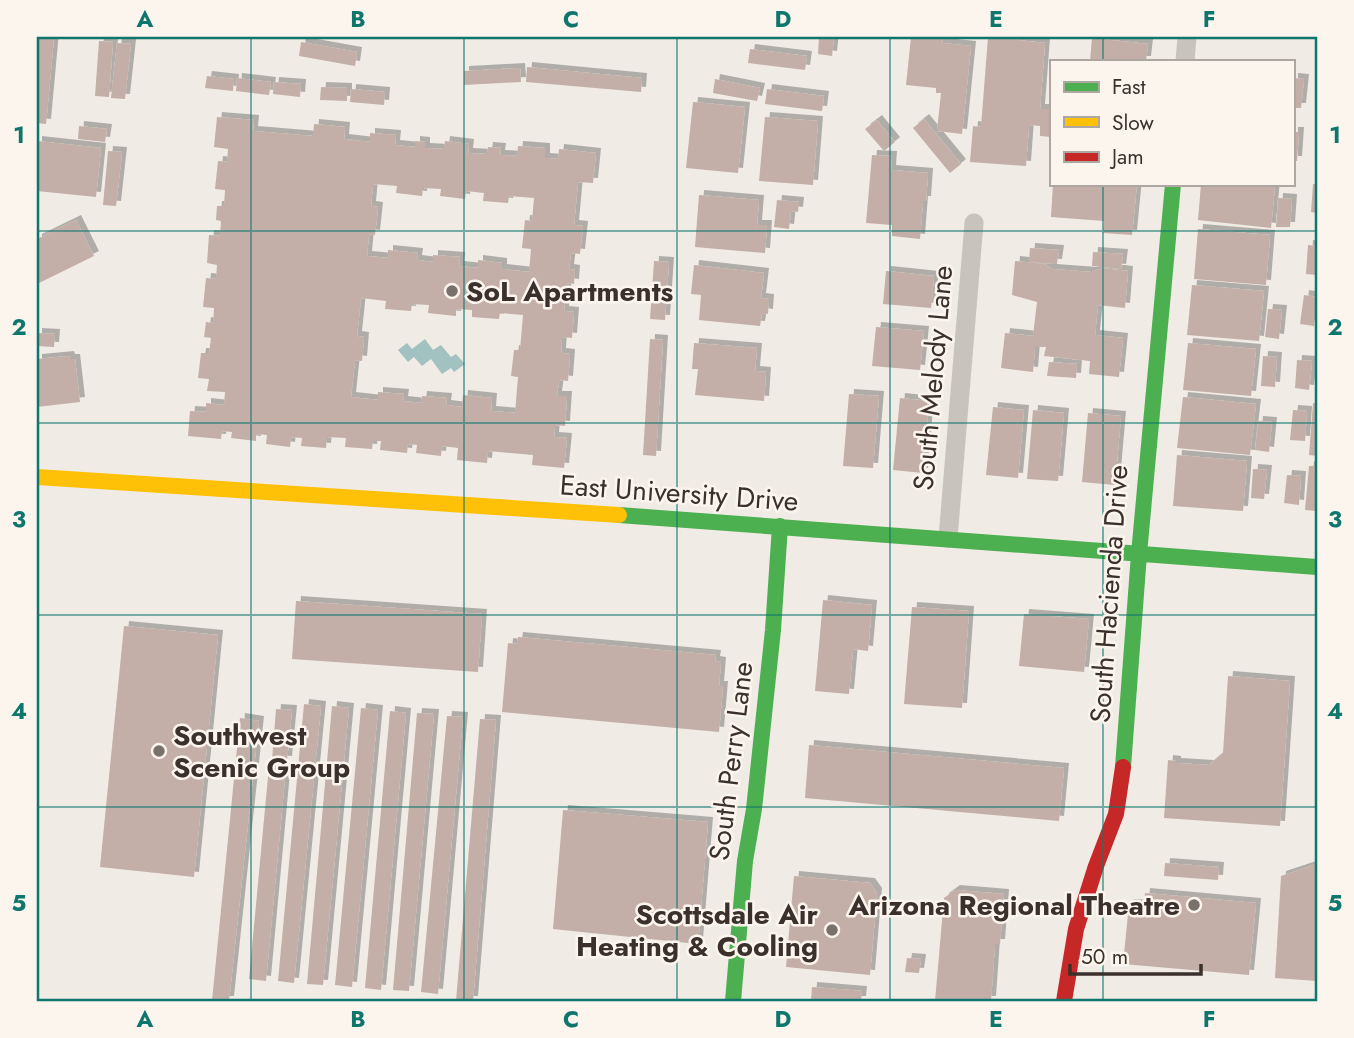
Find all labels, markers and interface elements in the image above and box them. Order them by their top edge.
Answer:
text: A [136,2,154,36]
text: B [350,2,366,36]
text: C [563,2,579,36]
text: D [775,2,792,36]
text: E [989,2,1003,36]
text: F [1203,2,1215,36]
legend [1050,60,1294,186]
text: Fast [1112,72,1145,102]
text: Slow [1112,108,1154,138]
text: 1 [13,118,25,152]
text: 1 [1329,118,1341,152]
text: Jam [1109,142,1144,172]
street label: South Melody Lane [903,264,963,492]
place label: SoL Apartments [466,271,674,312]
marker: SoL Apartments [444,283,460,299]
text: 2 [11,310,27,344]
text: 2 [1327,310,1343,344]
street label: East University Drive [558,464,800,522]
street label: South Hacienda Drive [1080,464,1138,724]
text: 3 [12,502,26,536]
text: 3 [1328,502,1342,536]
street label: South Perry Lane [698,659,764,863]
text: 4 [11,694,27,728]
text: 4 [1327,694,1343,728]
place label: Southwest Scenic Group [173,715,350,788]
marker: Southwest Scenic Group [151,743,167,759]
place label: Arizona Regional Theatre [847,885,1180,926]
text: 5 [12,886,26,920]
text: 5 [1328,886,1342,920]
place label: Scottsdale Air Heating & Cooling [576,894,818,967]
marker: Arizona Regional Theatre [1186,897,1202,913]
marker: Scottsdale Air Heating & Cooling [824,922,840,938]
scale bar [1070,933,1202,977]
text: 50 m [1081,942,1128,972]
text: A [136,1002,154,1036]
text: B [350,1002,366,1036]
text: C [563,1002,579,1036]
text: D [775,1002,792,1036]
text: E [989,1002,1003,1036]
text: F [1203,1002,1215,1036]

